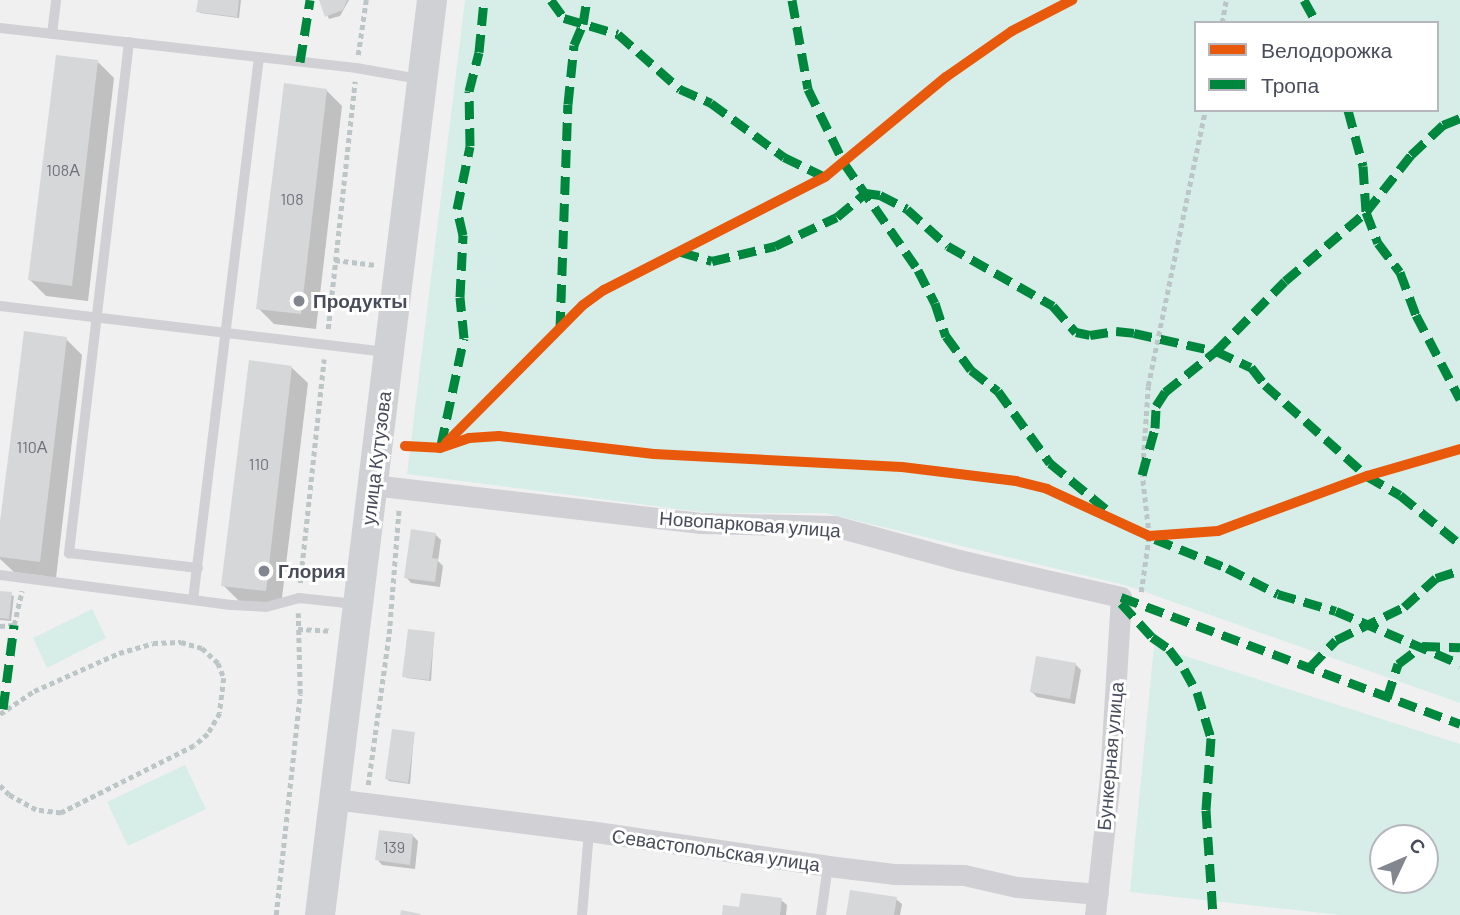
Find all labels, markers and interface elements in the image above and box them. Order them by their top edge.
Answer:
legend [1194,21,1439,112]
text: Велодорожка [1261,37,1392,62]
text: Тропа [1261,72,1319,97]
house number: 108А [46,160,80,180]
house number: 108 [281,189,303,209]
place label: Продукты [313,290,408,312]
marker: Продукты [291,293,307,309]
street label: улица Кутузова [356,390,396,526]
house number: 110А [17,437,47,457]
house number: 110 [249,454,269,474]
street label: Новопарковая улица [658,506,842,542]
place label: Глория [278,560,346,582]
marker: Глория [256,563,272,579]
street label: Бункерная улица [1092,681,1128,831]
street label: Севастопольская улица [611,824,821,876]
north arrow [1369,824,1439,894]
text: С [1405,833,1431,858]
house number: 139 [383,837,405,857]

